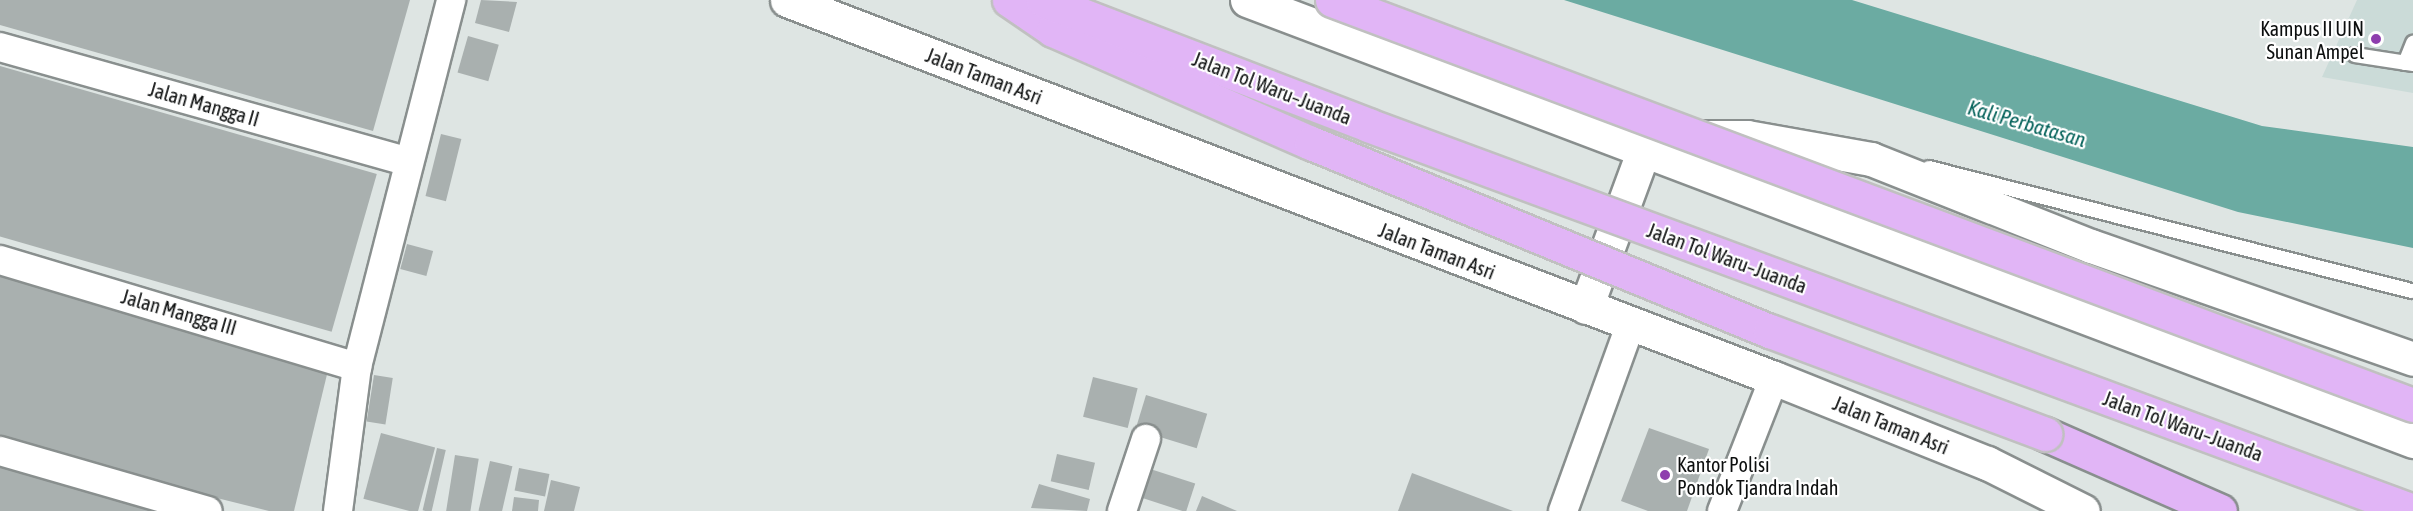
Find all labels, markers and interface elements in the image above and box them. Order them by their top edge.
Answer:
place label: Kampus II UIN Sunan Ampel [2260,16,2364,63]
marker: Kampus II UIN Sunan Ampel [2369,32,2383,46]
street label: Jalan Taman Asri [922,43,1046,109]
street label: Jalan Tol Waru–Juanda [1189,47,1355,129]
street label: Jalan Mangga II [146,77,262,131]
water label: Kali Perbatasan [1965,94,2089,152]
street label: Jalan Taman Asri [1375,218,1499,284]
street label: Jalan Tol Waru–Juanda [1644,218,1810,298]
street label: Jalan Mangga III [119,284,239,340]
street label: Jalan Tol Waru–Juanda [2100,386,2266,466]
street label: Jalan Taman Asri [1830,391,1952,459]
place label: Kantor Polisi Pondok Tjandra Indah [1677,452,1838,499]
marker: Kantor Polisi Pondok Tjandra Indah [1658,468,1672,482]

